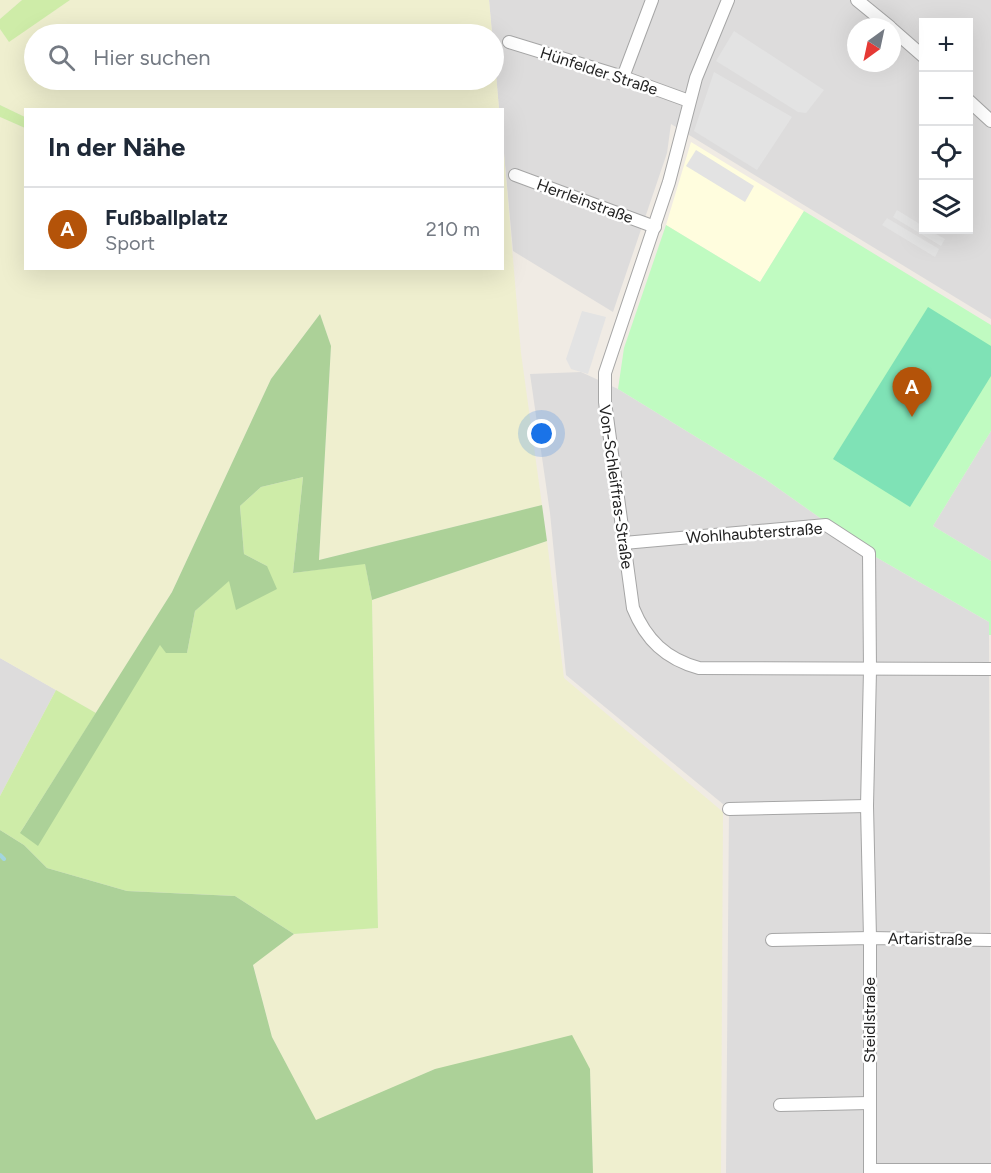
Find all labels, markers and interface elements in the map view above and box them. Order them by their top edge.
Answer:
north arrow [847,18,901,72]
map controls [919,18,973,234]
button: + [919,18,973,72]
search box [24,24,504,90]
icon: search [45,41,78,74]
street label: Hünfelder Straße [538,43,661,99]
text: Hier suchen [93,44,211,71]
button: − [919,72,973,126]
button: locate [919,126,973,180]
text: In der Nähe [48,131,185,163]
street label: Herrleinstraße [534,175,636,227]
button: layers [919,180,973,234]
text: Fußballplatz [105,204,228,231]
text: A [60,217,75,241]
text: 210 m [426,217,480,241]
text: Sport [105,231,155,255]
pin: A [892,368,932,417]
street label: Von-Schleiffras-Straße [595,404,637,570]
your location [527,419,556,448]
street label: Wohlhaubterstraße [685,519,823,547]
street label: Artaristraße [888,929,973,949]
street label: Steidlstraße [860,977,879,1063]

